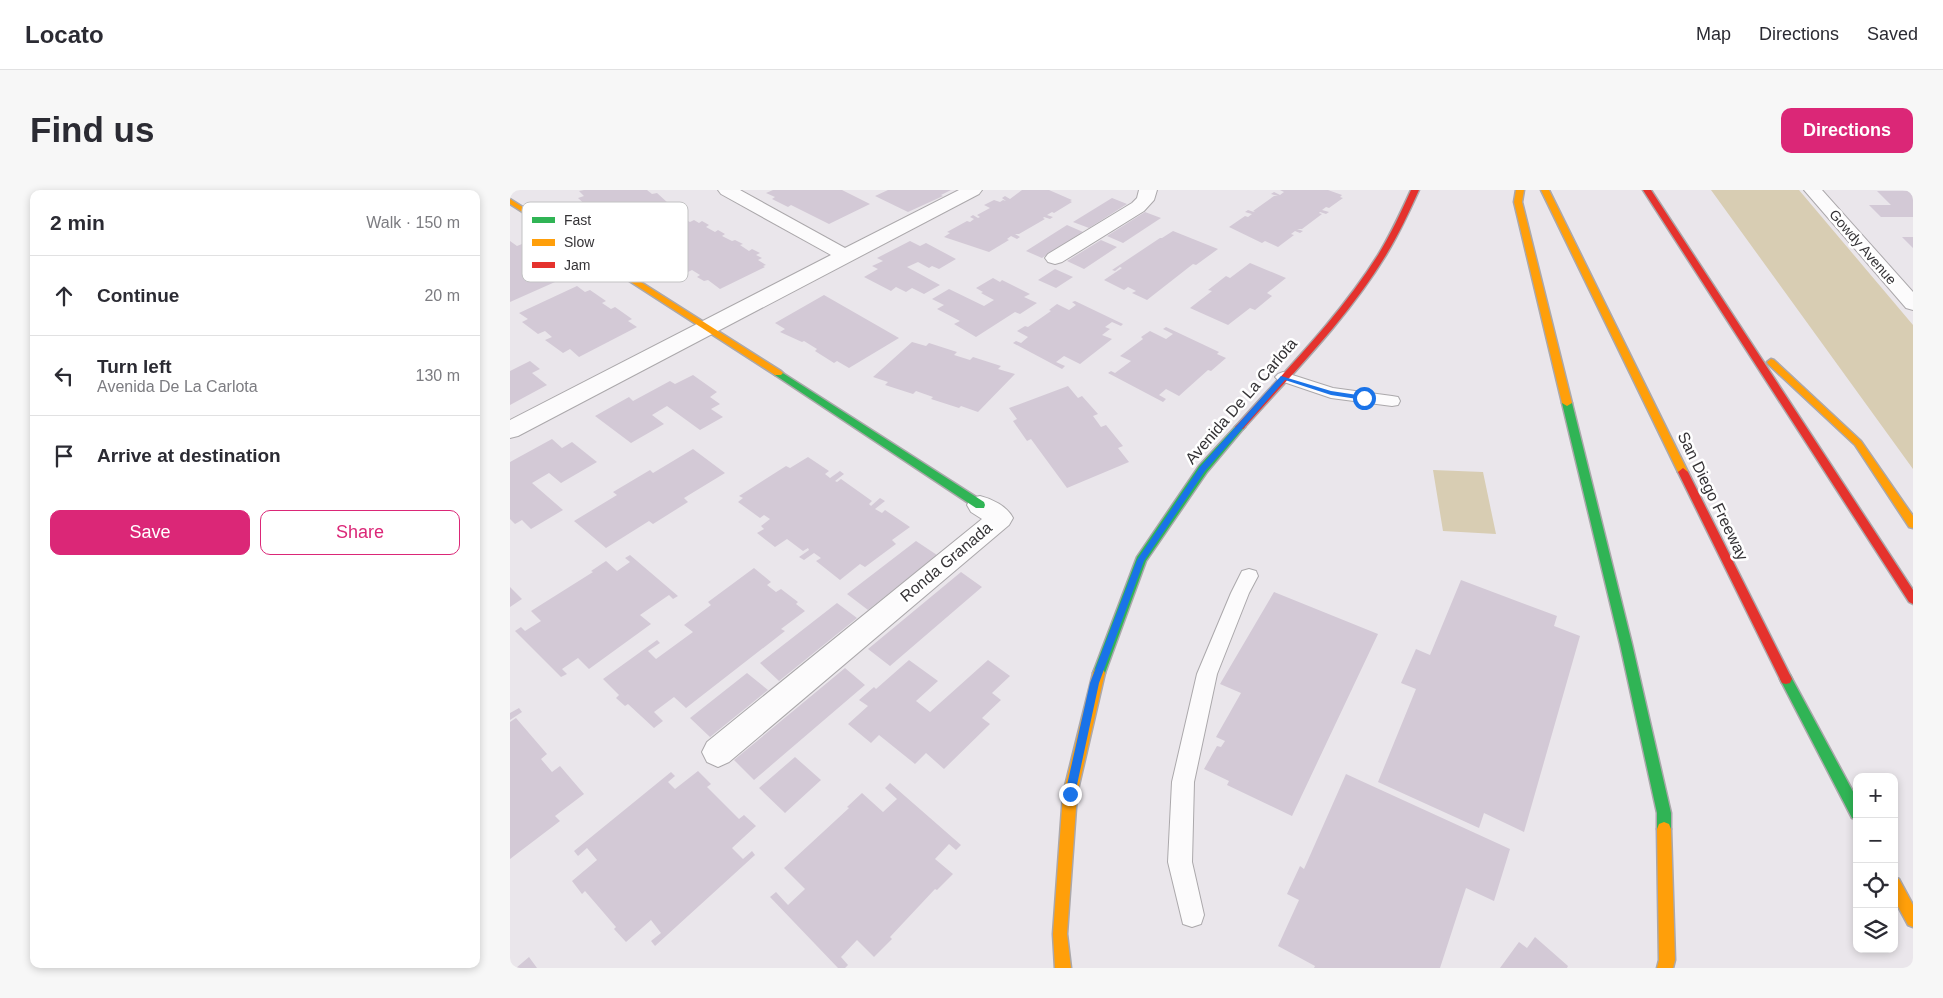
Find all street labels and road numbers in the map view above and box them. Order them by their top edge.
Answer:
street label: Gowdy Avenue [1826,206,1900,288]
street label: Avenida De La Carlota [1182,335,1300,467]
street label: San Diego Freeway [1675,429,1751,563]
street label: Ronda Granada [897,519,995,605]

